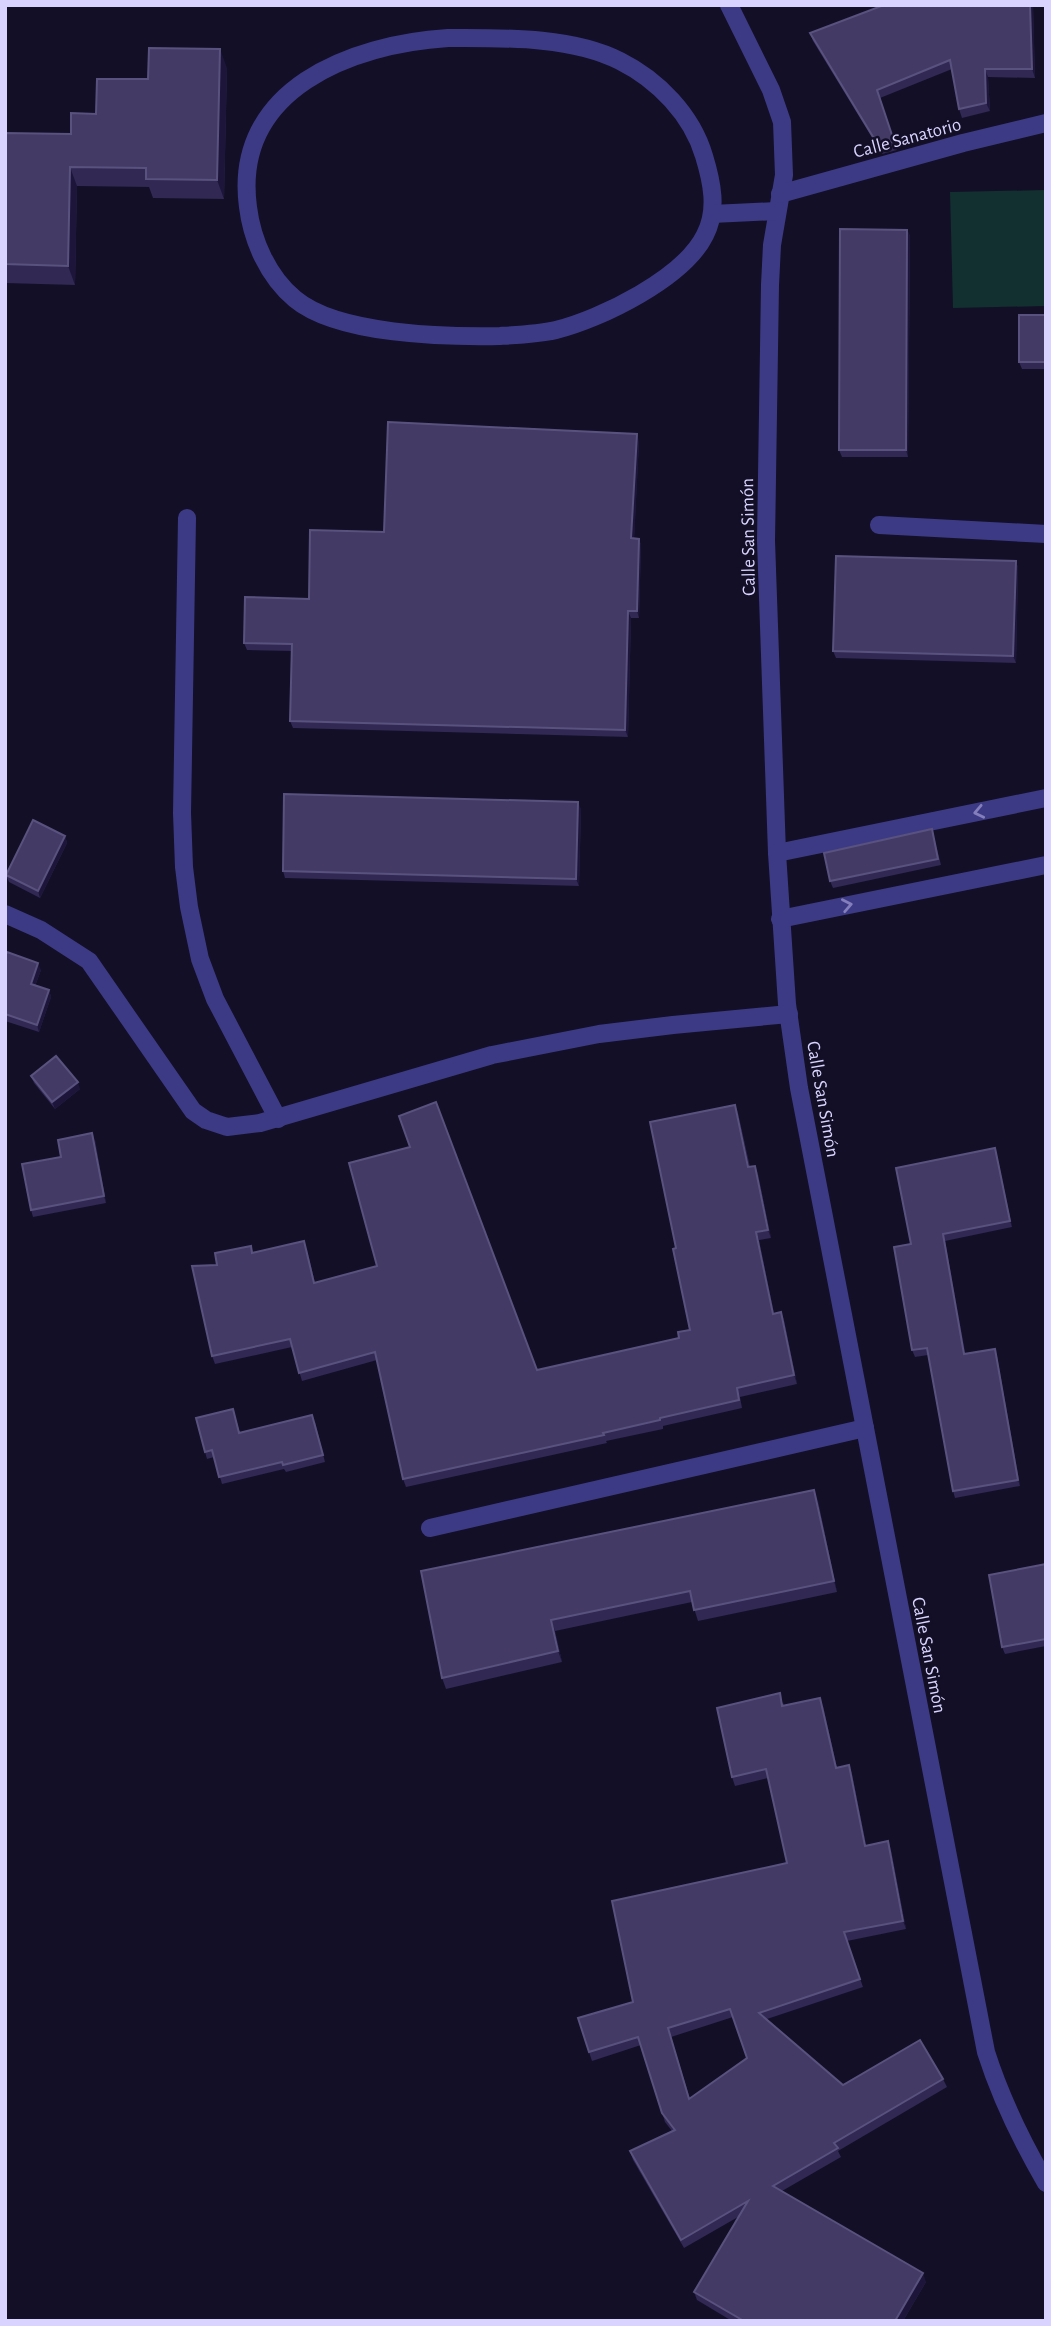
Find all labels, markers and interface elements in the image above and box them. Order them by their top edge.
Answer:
street label: Calle Sanatorio [851,115,963,162]
street label: Calle San Simón [738,478,759,596]
one-way arrow [973,803,985,818]
one-way arrow [841,899,853,914]
street label: Calle San Simón [803,1040,842,1159]
street label: Calle San Simón [908,1596,949,1715]

